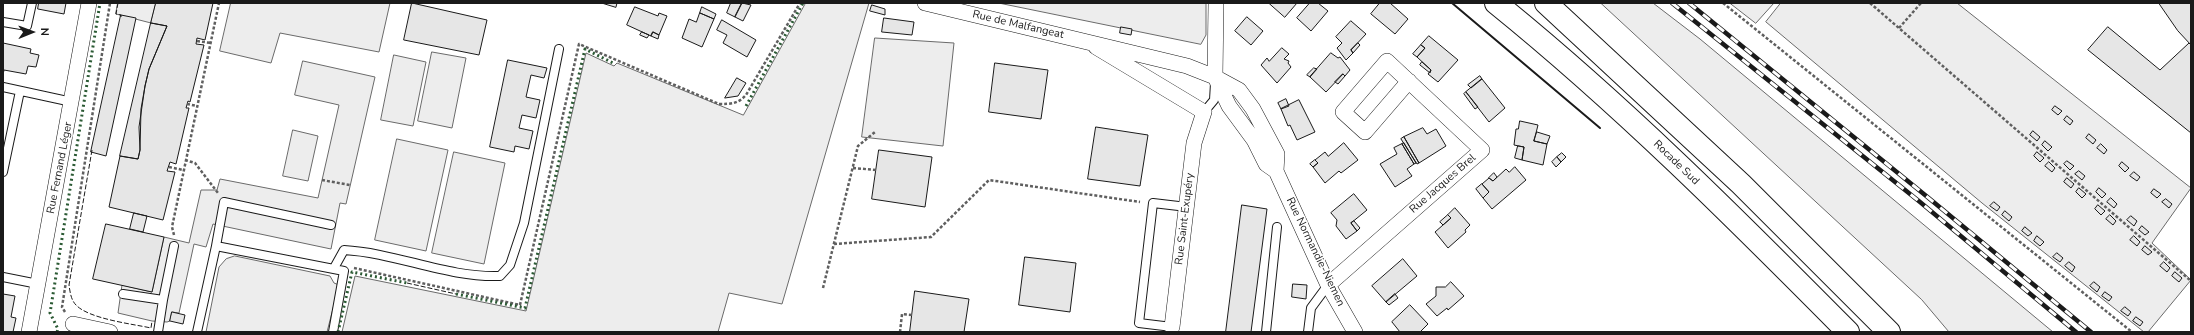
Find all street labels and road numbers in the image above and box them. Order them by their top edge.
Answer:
street label: Rue de Malfangeat [971,8,1065,42]
street label: Rue Fernand Léger [45,121,75,215]
street label: Rocade Sud [1650,138,1702,188]
street label: Rue Jacques Brel [1407,152,1479,216]
street label: Rue Saint-Exupéry [1173,172,1197,266]
street label: Rue Normandie-Niemen [1283,195,1347,309]

